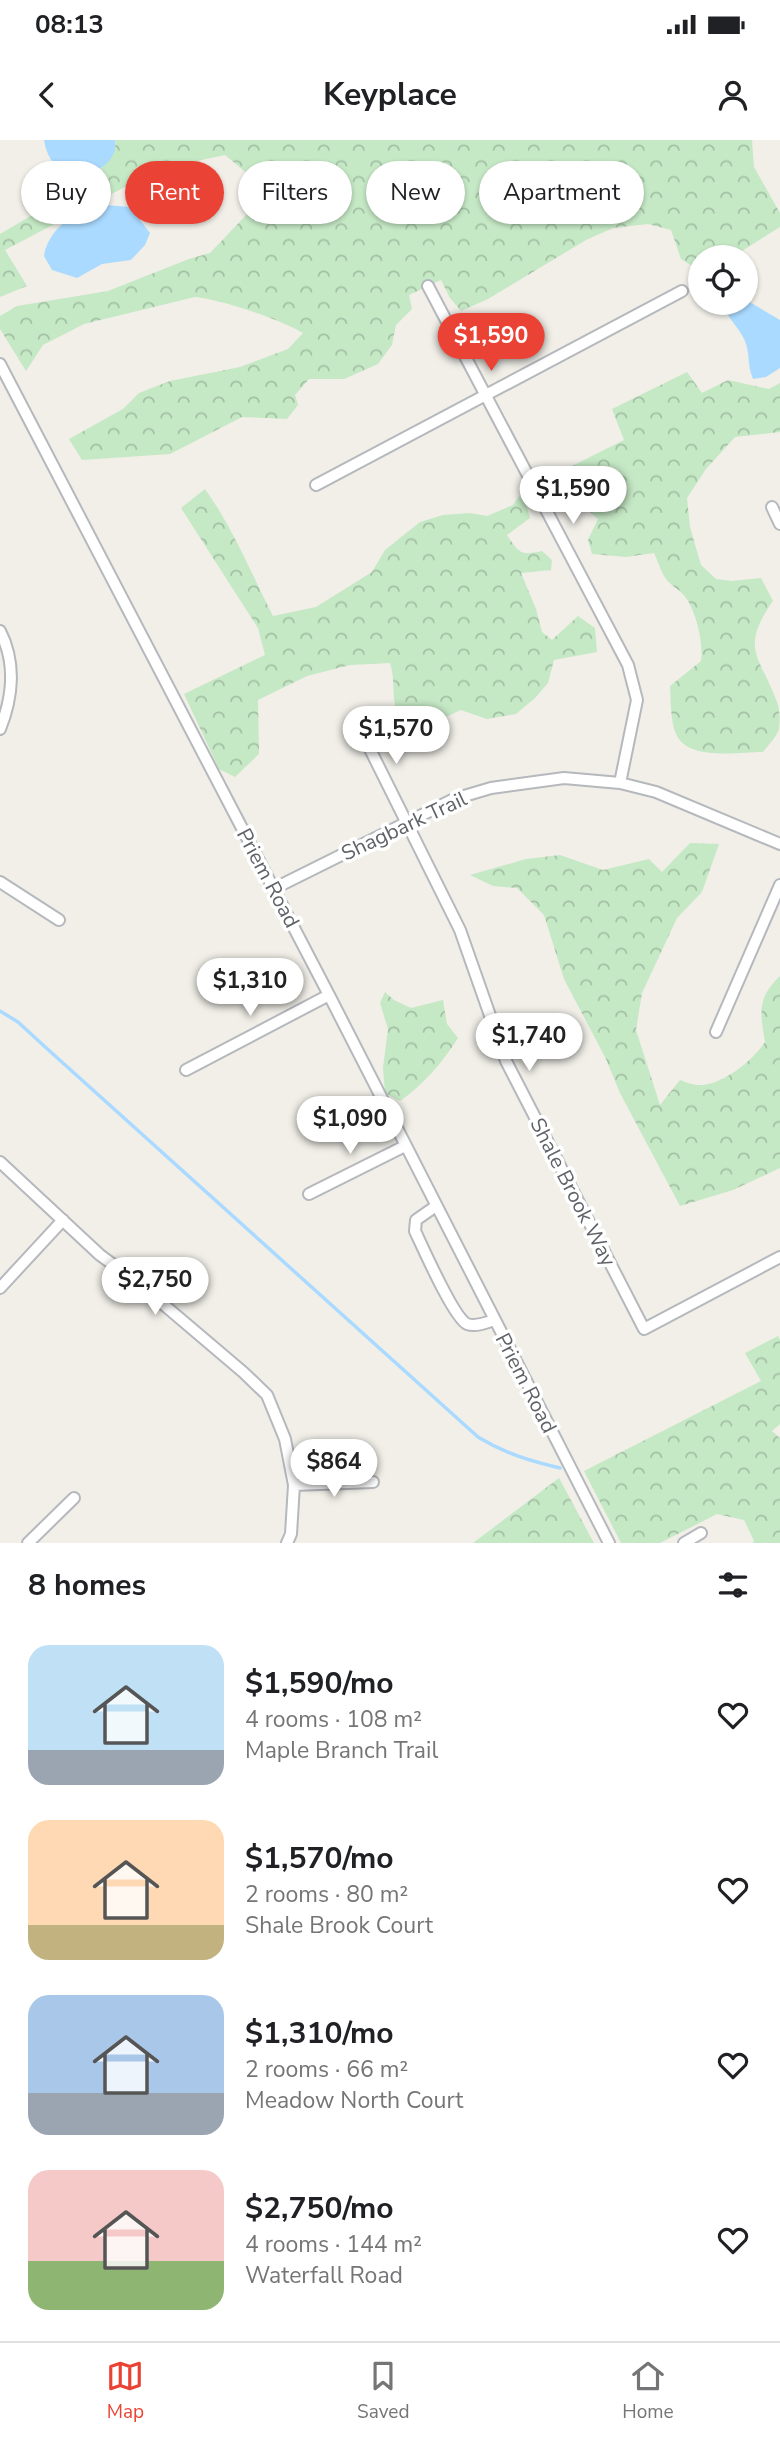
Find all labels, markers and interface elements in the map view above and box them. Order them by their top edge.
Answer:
text: 08:13 [35,7,104,42]
text: Keyplace [323,73,457,116]
icon: back [28,76,66,114]
icon: person [714,76,752,114]
chip: Buy [21,161,111,224]
chip: Rent [125,161,224,224]
chip: Filters [238,161,352,224]
chip: New [366,161,465,224]
chip: Apartment [479,161,644,224]
map controls [688,245,758,315]
button: locate [688,245,758,315]
pin: $1,590 [434,314,548,373]
text: $1,590 [454,320,528,351]
pin: $1,590 [516,466,630,526]
text: $1,590 [536,473,610,504]
pin: $1,570 [339,706,453,766]
text: $1,570 [359,713,433,744]
street label: Shagbark Trail [337,784,472,867]
street label: Priem Road [230,823,306,933]
pin: $1,310 [193,958,307,1018]
text: $1,310 [213,965,287,996]
pin: $1,740 [472,1014,586,1073]
text: $1,740 [492,1020,566,1051]
pin: $1,090 [293,1096,407,1156]
text: $1,090 [313,1103,387,1134]
street label: Shale Brook Way [523,1113,623,1271]
pin: $2,750 [98,1258,212,1317]
text: $2,750 [118,1264,192,1295]
street label: Priem Road [489,1328,563,1438]
pin: $864 [293,1440,375,1499]
text: $864 [306,1446,362,1477]
text: 8 homes [28,1565,146,1606]
icon: filters [714,1566,752,1604]
text: $1,590/mo [245,1663,394,1704]
icon: home [84,1673,168,1757]
icon: heart [714,1696,752,1734]
text: 4 rooms · 108 m² [245,1704,422,1735]
text: Maple Branch Trail [245,1735,438,1766]
text: $1,570/mo [245,1838,394,1879]
icon: home [84,1848,168,1932]
icon: heart [714,1871,752,1909]
text: 2 rooms · 80 m² [245,1879,408,1910]
text: Shale Brook Court [245,1910,433,1941]
text: $1,310/mo [245,2013,394,2054]
icon: home [84,2023,168,2107]
icon: heart [714,2046,752,2084]
text: 2 rooms · 66 m² [245,2054,408,2085]
text: Meadow North Court [245,2085,463,2116]
text: $2,750/mo [245,2188,394,2229]
icon: home [84,2198,168,2282]
icon: heart [714,2221,752,2259]
text: 4 rooms · 144 m² [245,2229,422,2260]
text: Waterfall Road [245,2260,403,2291]
tab: Map [106,2357,144,2425]
tab: Saved [357,2357,410,2425]
tab: Home [622,2357,674,2425]

